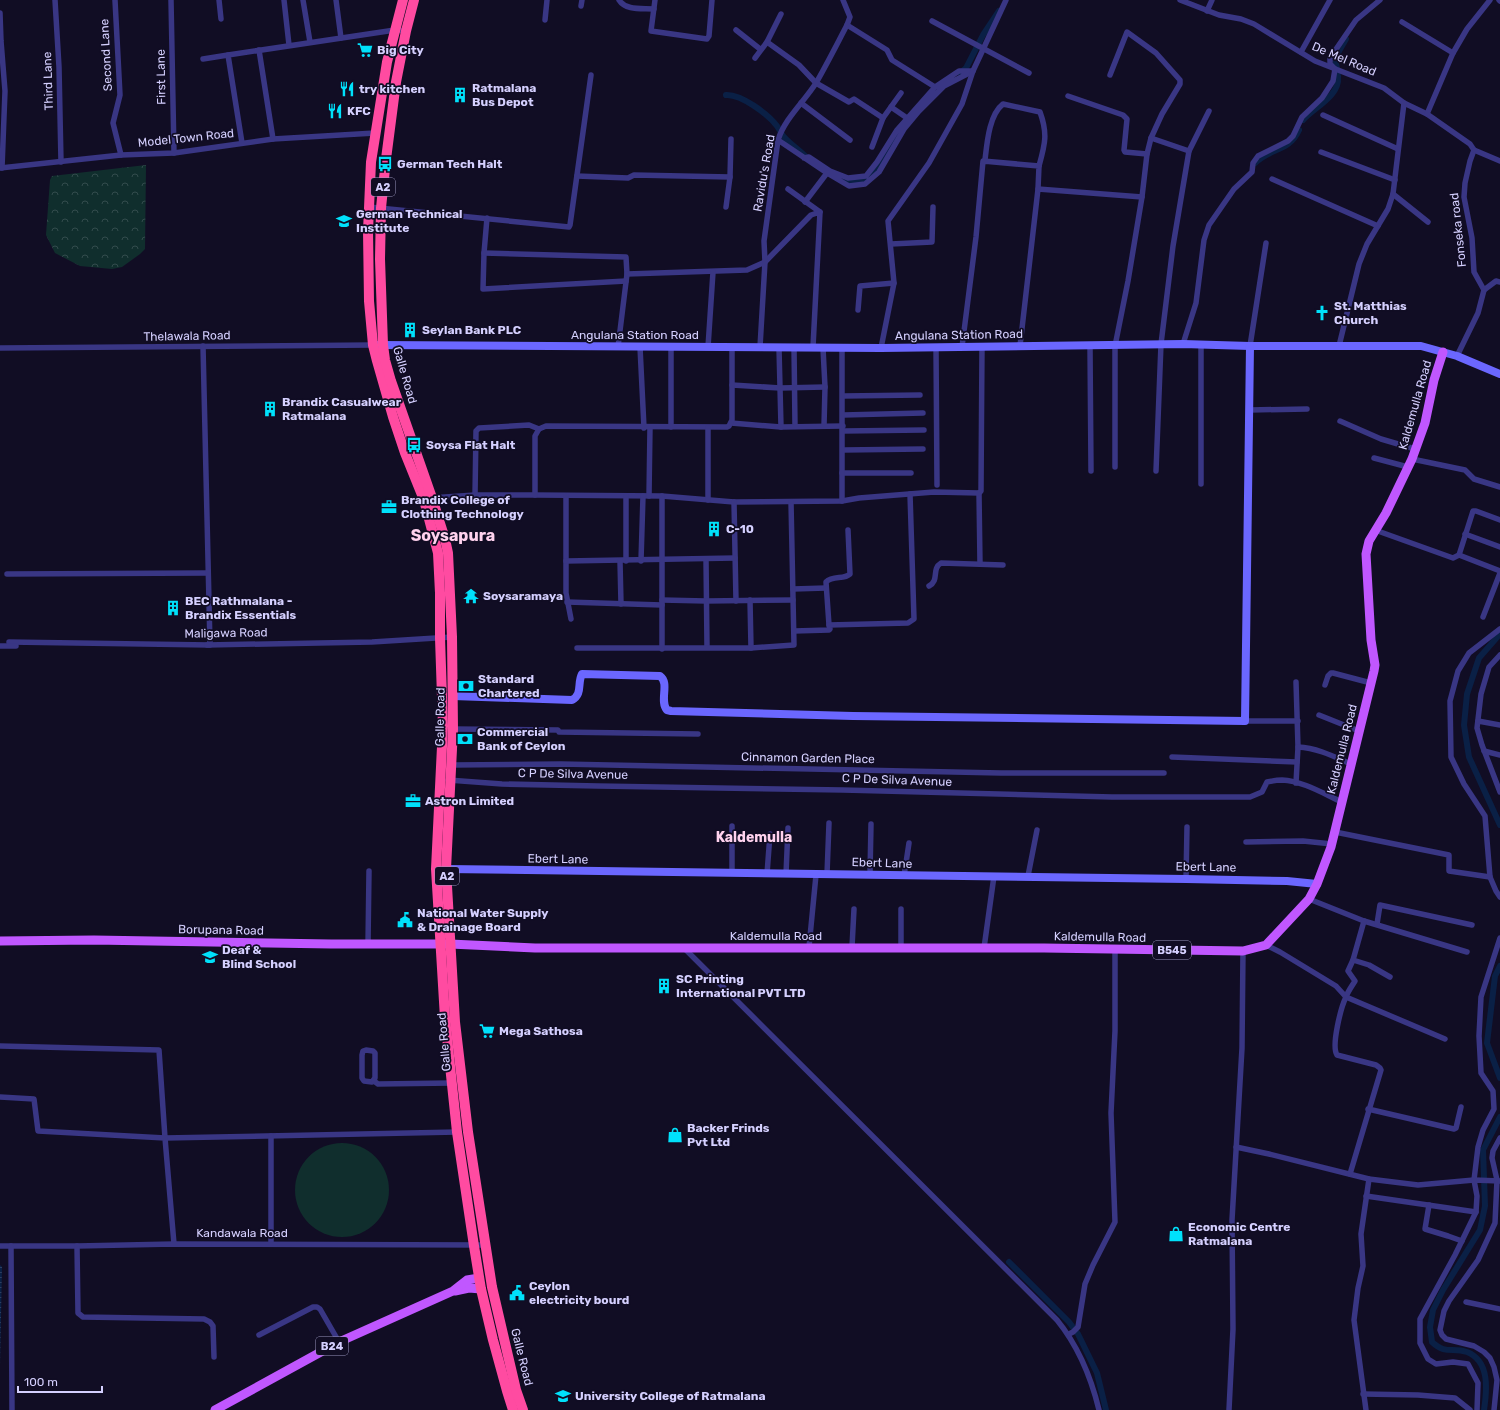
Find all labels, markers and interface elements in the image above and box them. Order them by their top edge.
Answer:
street label: Second Lane [97,18,115,92]
street label: De Mel Road [1310,39,1378,79]
supermarket icon: Big City [356,41,374,59]
place label: Big City [377,43,424,57]
street label: First Lane [154,49,168,105]
street label: Third Lane [40,51,56,111]
restaurant icon: try kitchen [338,80,356,98]
place label: Ratmalana Bus Depot [472,81,536,109]
place label: try kitchen [359,82,426,96]
building icon: Ratmalana Bus Depot [451,86,469,104]
restaurant icon: KFC [326,102,344,120]
place label: KFC [347,104,371,118]
street label: Model Town Road [137,126,235,150]
street label: Ravidu's Road [750,133,778,213]
bus stop icon: German Tech Halt [376,155,394,173]
place label: German Tech Halt [397,157,503,171]
road number: A2 [371,178,395,196]
street label: Fonseka road [1447,192,1469,268]
place label: German Technical Institute [356,207,463,235]
school or university icon: German Technical Institute [335,212,353,230]
place label: St. Matthias Church [1334,299,1407,327]
church icon: St. Matthias Church [1313,304,1331,322]
building icon: Seylan Bank PLC [401,321,419,339]
place label: Seylan Bank PLC [422,323,522,337]
street label: Angulana Station Road [895,327,1023,343]
street label: Thelawala Road [143,328,231,344]
street label: Angulana Station Road [571,328,699,342]
street label: Galle Road [390,345,420,405]
street label: Kaldemulla Road [1396,359,1434,451]
place label: Brandix Casualwear Ratmalana [282,395,402,423]
building icon: Brandix Casualwear Ratmalana [261,400,279,418]
bus stop icon: Soysa Flat Halt [405,436,423,454]
place label: Soysa Flat Halt [426,438,516,452]
place label: Brandix College of Clothing Technology [401,493,524,521]
office icon: Brandix College of Clothing Technology [380,498,398,516]
building icon: C-10 [705,520,723,538]
place label: C-10 [726,522,754,536]
district label: Soysapura [411,526,495,545]
temple icon: Soysaramaya [462,587,480,605]
place label: Soysaramaya [483,589,563,603]
place label: BEC Rathmalana - Brandix Essentials [185,594,296,622]
building icon: BEC Rathmalana - Brandix Essentials [164,599,182,617]
street label: Maligawa Road [184,625,268,641]
place label: Standard Chartered [478,672,540,700]
bank icon: Standard Chartered [457,677,475,695]
street label: Galle Road [432,688,448,746]
street label: Kaldemulla Road [1324,703,1360,795]
place label: Commercial Bank of Ceylon [477,725,566,753]
bank icon: Commercial Bank of Ceylon [456,730,474,748]
street label: Cinnamon Garden Place [741,750,875,766]
street label: C P De Silva Avenue [518,766,628,782]
street label: C P De Silva Avenue [842,771,953,789]
office icon: Astron Limited [404,792,422,810]
place label: Astron Limited [425,794,514,808]
district label: Kaldemulla [716,829,792,846]
street label: Ebert Lane [528,851,589,867]
street label: Ebert Lane [851,855,913,871]
street label: Ebert Lane [1176,859,1237,875]
road number: A2 [435,867,459,885]
place label: National Water Supply & Drainage Board [417,906,548,934]
public building icon: National Water Supply & Drainage Board [396,911,414,929]
street label: Borupana Road [178,922,264,938]
street label: Kaldemulla Road [730,929,822,943]
street label: Kaldemulla Road [1054,929,1146,945]
road number: B545 [1153,941,1191,959]
place label: Deaf & Blind School [222,943,296,971]
school or university icon: Deaf & Blind School [201,948,219,966]
place label: SC Printing International PVT LTD [676,972,806,1000]
building icon: SC Printing International PVT LTD [655,977,673,995]
street label: Galle Road [434,1012,454,1072]
supermarket icon: Mega Sathosa [478,1022,496,1040]
place label: Mega Sathosa [499,1024,583,1038]
place label: Backer Frinds Pvt Ltd [687,1121,770,1149]
shop icon: Backer Frinds Pvt Ltd [666,1126,684,1144]
place label: Economic Centre Ratmalana [1188,1220,1291,1248]
shop icon: Economic Centre Ratmalana [1167,1225,1185,1243]
street label: Kandawala Road [196,1226,288,1240]
place label: Ceylon electricity bourd [529,1279,629,1307]
public building icon: Ceylon electricity bourd [508,1284,526,1302]
street label: Galle Road [508,1327,536,1387]
road number: B24 [316,1337,348,1355]
scale bar [18,1368,102,1394]
text: 100 m [24,1375,58,1389]
school or university icon: University College of Ratmalana [554,1387,572,1405]
place label: University College of Ratmalana [575,1389,766,1403]

